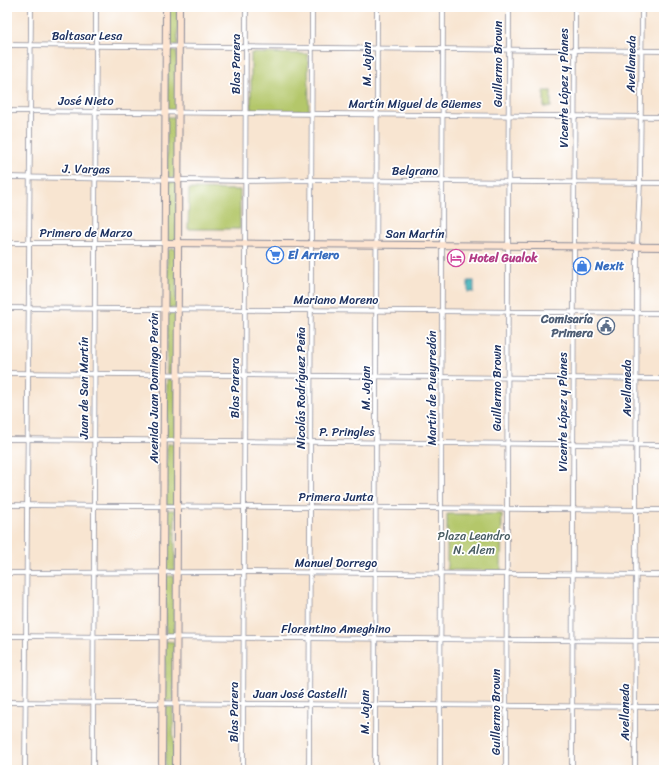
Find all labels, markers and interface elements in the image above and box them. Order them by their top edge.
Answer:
street label: Guillermo Brown [487,20,509,107]
street label: Baltasar Lesa [52,25,123,47]
street label: Vicente López y Planes [553,28,575,148]
street label: Blas Parera [225,34,247,94]
street label: Avellaneda [619,35,642,94]
street label: M. Jajan [356,41,378,86]
street label: José Nieto [57,90,114,112]
street label: Martín Miguel de Güemes [348,93,482,115]
street label: J. Vargas [61,158,110,180]
street label: Belgrano [392,160,438,182]
street label: Primero de Marzo [40,222,132,244]
street label: San Martín [386,223,445,245]
place label: El Arriero [288,244,339,266]
supermarket icon: El Arriero [265,245,285,265]
place label: Hotel Gualok [468,247,538,269]
hotel icon: Hotel Gualok [446,248,466,268]
place label: Nexit [594,255,625,277]
shop icon: Nexit [572,256,592,276]
street label: Mariano Moreno [294,289,378,311]
place label: Comisaría Primera [540,308,594,344]
street label: Avenida Juan Domingo Perón [143,312,165,464]
public building icon: Comisaría Primera [596,316,616,336]
street label: Nicolás Rodríguez Peña [290,327,312,449]
street label: Martín de Pueyrredón [421,330,443,446]
street label: Juan de San Martín [73,336,95,440]
street label: Guillermo Brown [486,344,508,431]
street label: Vicente López y Planes [552,352,574,472]
street label: Blas Parera [224,358,246,418]
street label: Avellaneda [616,359,638,418]
street label: M. Jajan [355,365,377,410]
street label: P. Pringles [319,421,375,443]
street label: Primera Junta [299,486,374,508]
park label: Plaza Leandro N. Alem [438,525,510,561]
street label: Manuel Dorrego [295,552,377,574]
street label: Florentino Ameghino [281,618,391,640]
street label: Guillermo Brown [485,668,507,755]
street label: Blas Parera [223,682,245,742]
street label: Juan José Castelli [252,683,348,705]
street label: Avellaneda [614,683,636,742]
street label: M. Jajan [354,689,376,734]

